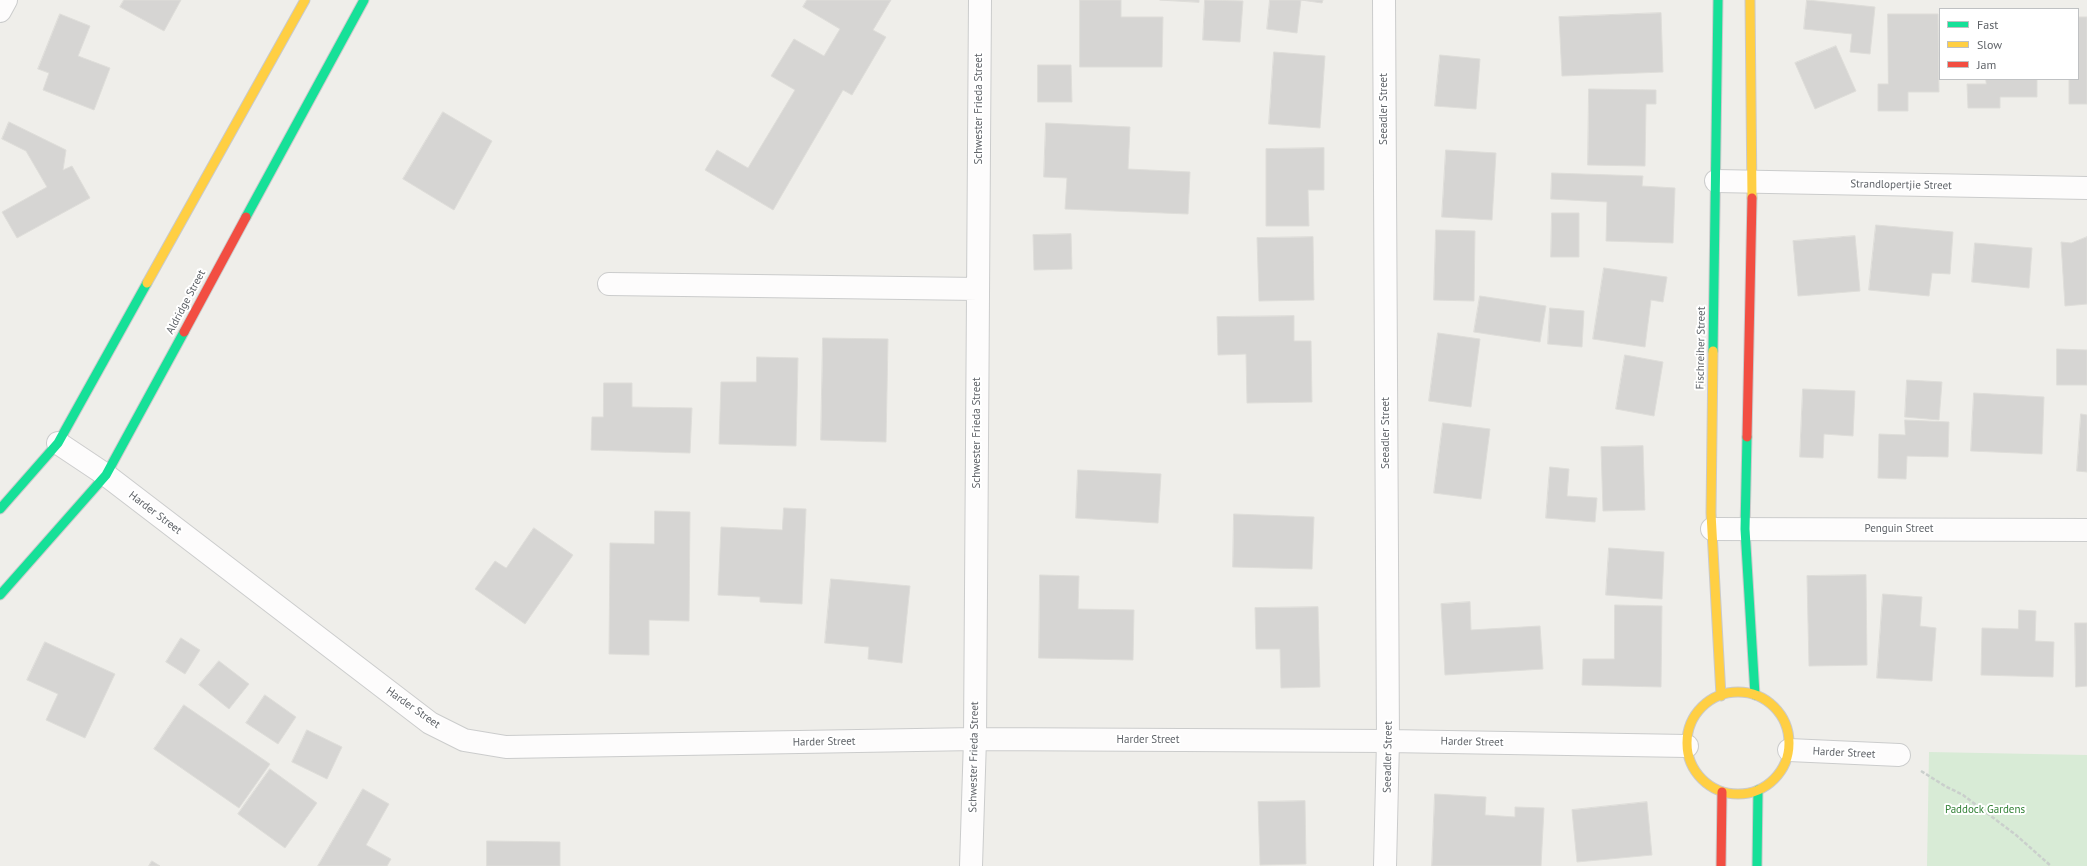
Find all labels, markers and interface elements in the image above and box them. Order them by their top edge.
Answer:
legend [1939,8,2079,80]
text: Fast [1977,17,1998,32]
text: Slow [1977,37,2002,52]
street label: Schwester Frieda Street [972,53,986,165]
text: Jam [1977,57,1996,72]
street label: Seeadler Street [1377,73,1391,145]
street label: Strandlopertjie Street [1850,178,1952,192]
street label: Aldridge Street [164,268,208,336]
street label: Fischreiher Street [1694,306,1708,390]
street label: Schwester Frieda Street [970,377,984,489]
street label: Seeadler Street [1379,397,1393,469]
street label: Harder Street [126,489,184,537]
street label: Penguin Street [1864,522,1934,536]
street label: Harder Street [383,685,443,731]
street label: Schwester Frieda Street [966,701,982,813]
street label: Seeadler Street [1381,721,1395,793]
street label: Harder Street [1117,733,1179,747]
street label: Harder Street [792,735,856,749]
street label: Harder Street [1440,735,1504,749]
street label: Harder Street [1812,745,1876,761]
park label: Paddock Gardens [1945,803,2025,817]

